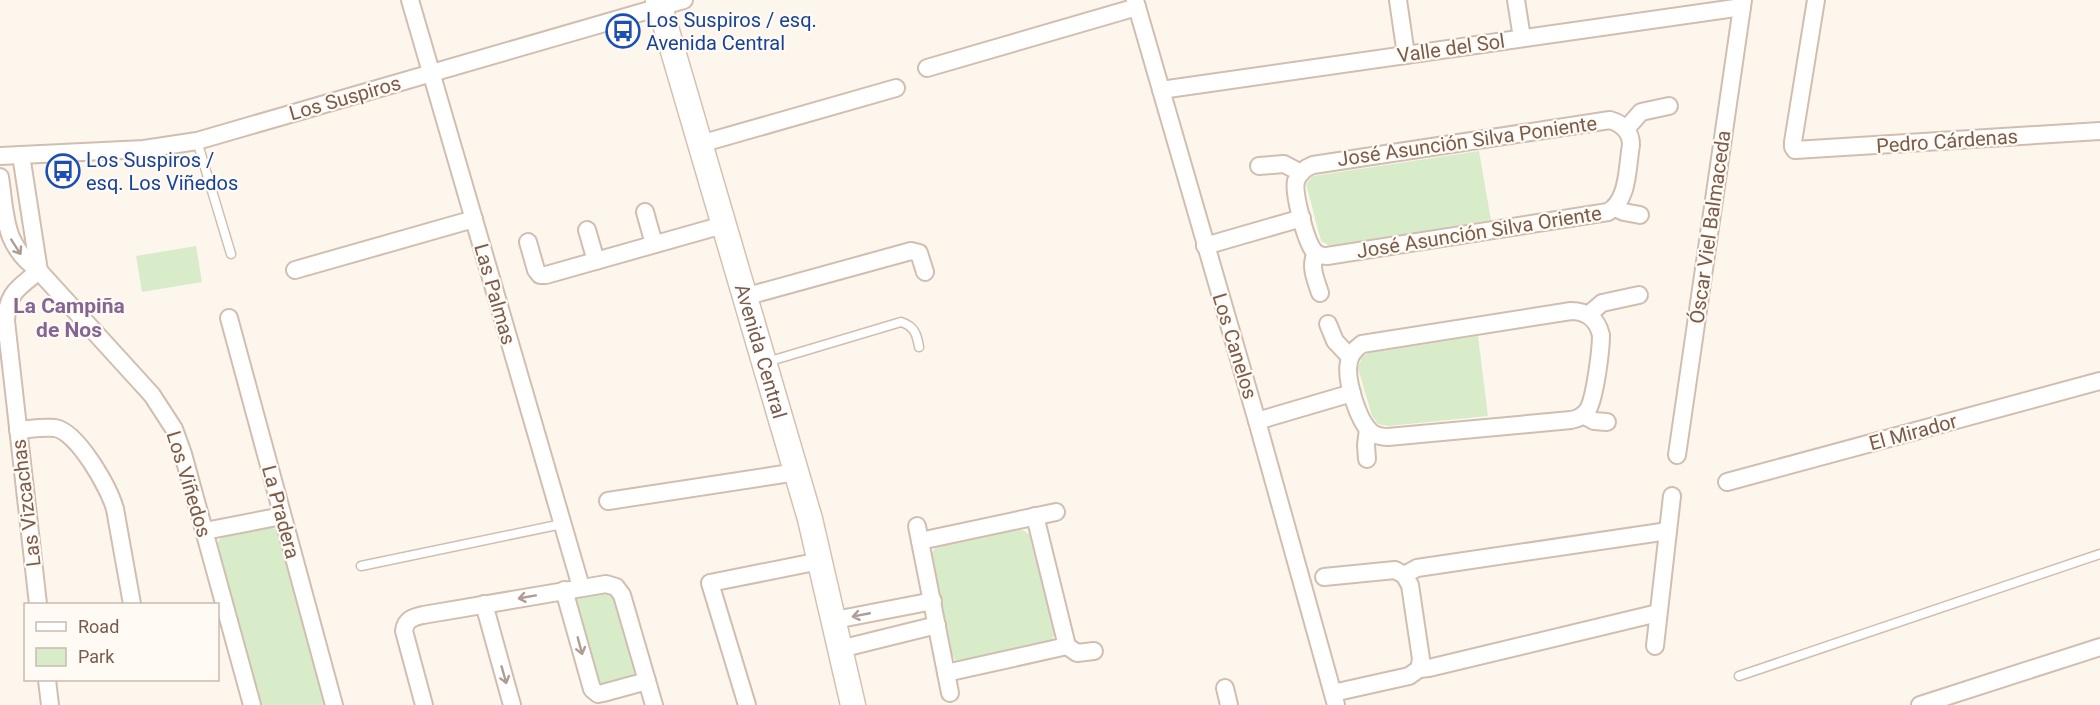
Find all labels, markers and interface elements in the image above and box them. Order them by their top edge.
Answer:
place label: Los Suspiros / esq. Avenida Central [646,8,817,55]
bus stop icon: Los Suspiros / esq. Avenida Central [605,13,641,49]
street label: Valle del Sol [1396,29,1506,67]
street label: Los Suspiros [286,71,404,125]
street label: José Asunción Silva Poniente [1336,111,1598,171]
street label: Pedro Cárdenas [1875,124,2019,158]
street label: Óscar Viel Balmaceda [1685,129,1735,325]
place label: Los Suspiros / esq. Los Viñedos [86,148,238,195]
bus stop icon: Los Suspiros / esq. Los Viñedos [45,153,81,189]
street label: José Asunción Silva Oriente [1355,201,1603,263]
one-way arrow [10,238,22,255]
street label: Las Palmas [469,241,521,347]
street label: Avenida Central [730,281,792,421]
street label: Los Canelos [1208,290,1262,402]
district label: La Campiña de Nos [13,294,125,342]
street label: El Mirador [1866,409,1960,455]
street label: Los Viñedos [161,428,217,540]
street label: Las Vizcachas [6,438,46,568]
street label: La Pradera [257,463,305,561]
one-way arrow [518,592,537,603]
legend [24,603,219,681]
one-way arrow [852,610,872,621]
text: Road [78,616,119,637]
one-way arrow [574,636,586,655]
text: Park [78,646,115,667]
one-way arrow [499,665,510,684]

